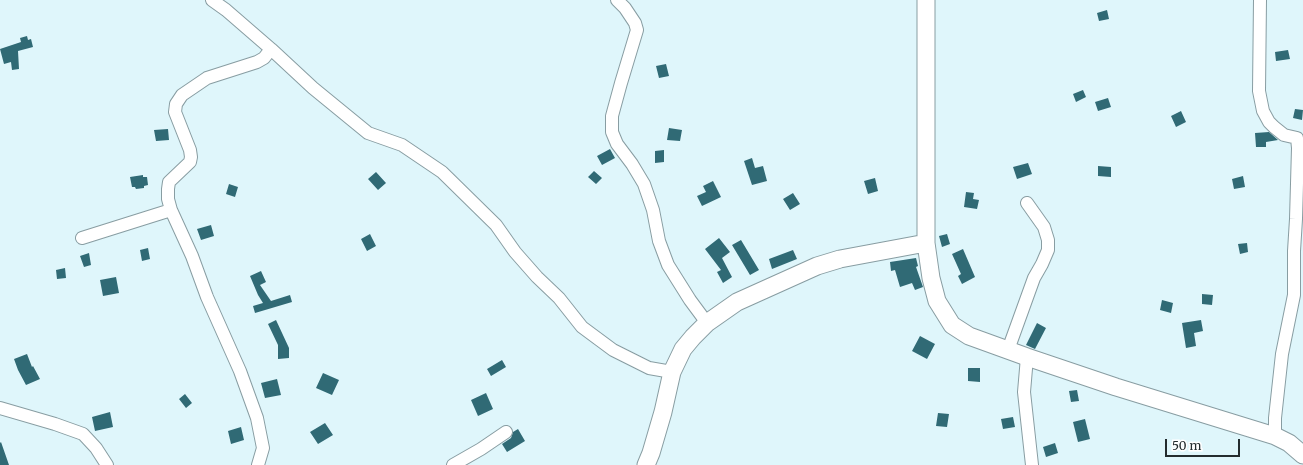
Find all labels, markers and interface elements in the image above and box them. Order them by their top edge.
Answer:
scale bar [1167,431,1242,457]
text: 50 m [1172,438,1201,453]

